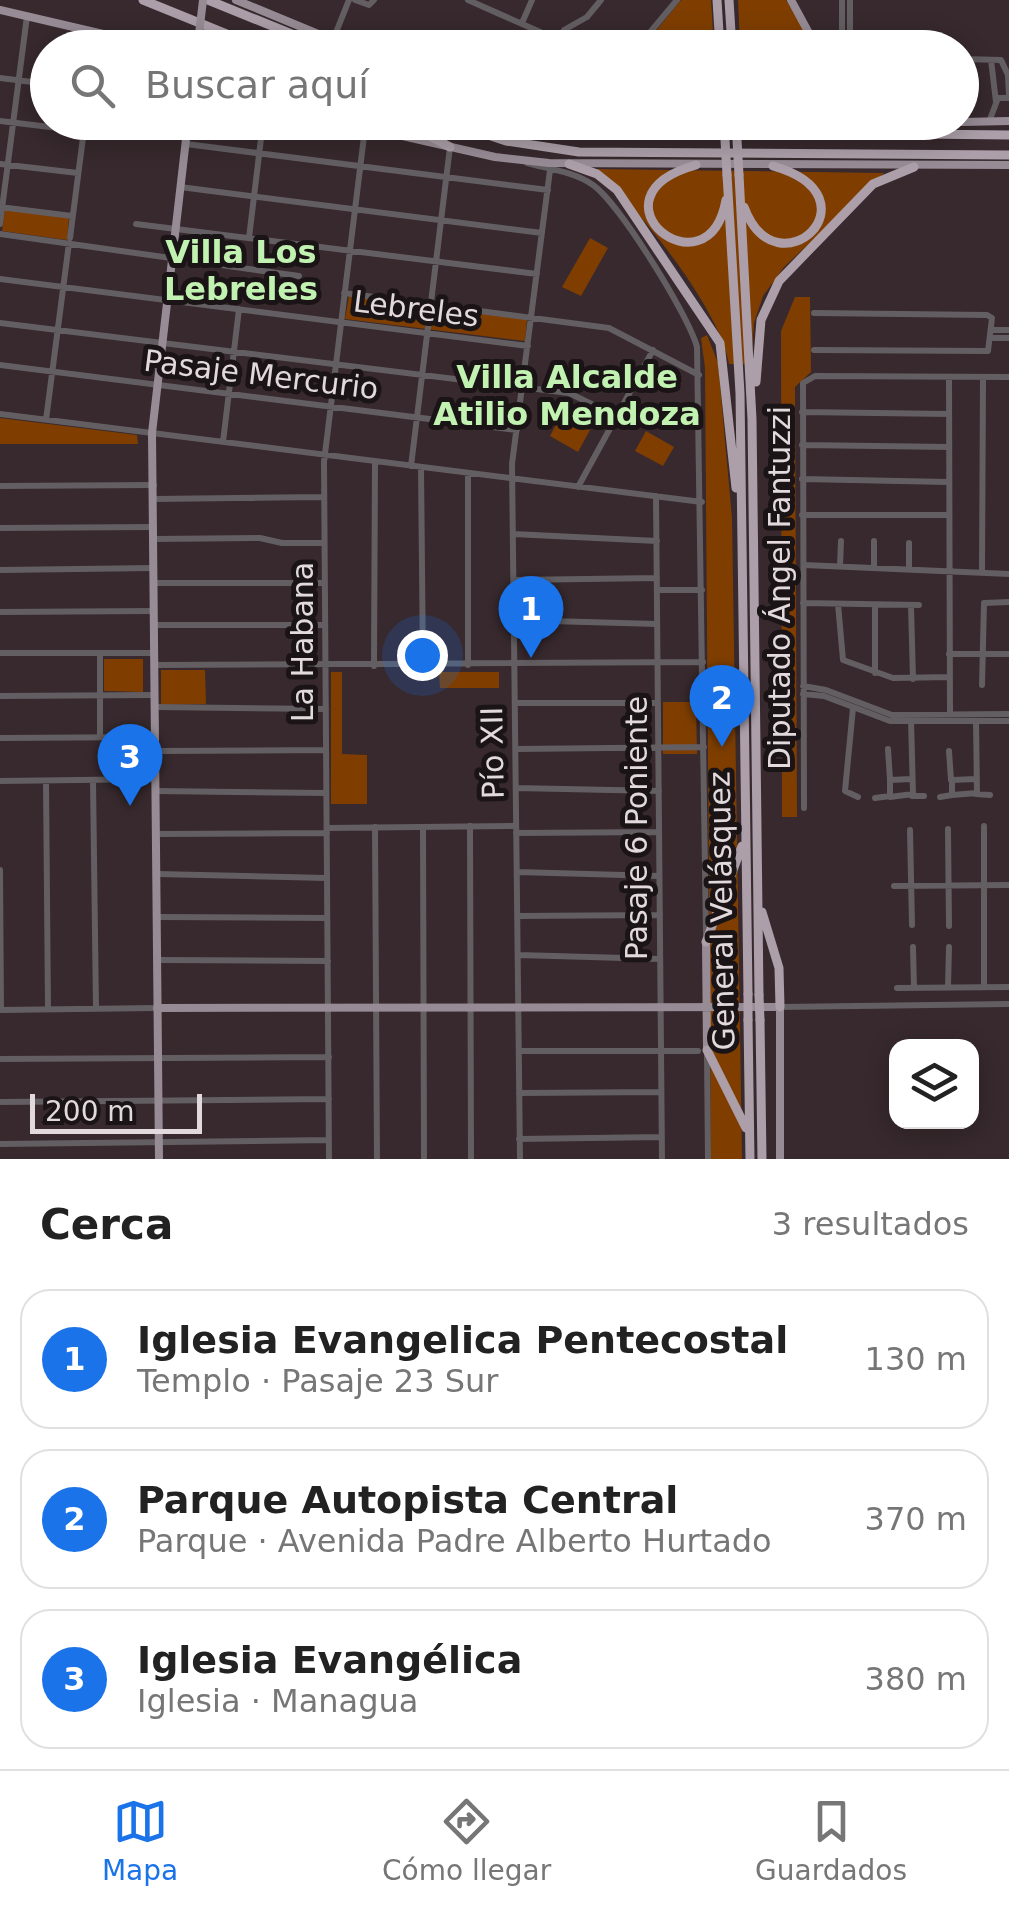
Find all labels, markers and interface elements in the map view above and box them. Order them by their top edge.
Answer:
search box [30,30,979,140]
icon: search [65,58,120,113]
text: Buscar aquí [145,63,369,107]
district label: Villa Los Lebreles [164,233,318,308]
street label: Lebreles [351,283,481,334]
street label: Pasaje Mercurio [142,343,380,406]
district label: Villa Alcalde Atilio Mendoza [433,358,701,433]
street label: Diputado Ángel Fantuzzi [762,406,797,770]
street label: La Habana [285,562,320,722]
pin: 1 [498,576,564,658]
your location [397,630,448,681]
pin: 2 [690,664,754,747]
street label: Pasaje 6 Poniente [619,696,654,960]
street label: Pío XII [474,706,511,800]
pin: 3 [98,724,162,806]
street label: General Velásquez [702,771,741,1051]
map controls [889,1039,979,1129]
button: layers [889,1039,979,1129]
scale bar [30,1089,202,1134]
text: 200 m [45,1095,135,1128]
text: Cerca [40,1200,173,1249]
text: 3 resultados [772,1205,969,1243]
text: Iglesia Evangelica Pentecostal [137,1318,788,1362]
text: 1 [63,1340,86,1378]
text: 130 m [865,1340,967,1378]
text: Templo · Pasaje 23 Sur [137,1362,498,1400]
text: Parque Autopista Central [137,1478,678,1522]
text: 2 [63,1500,86,1538]
text: 370 m [865,1500,967,1538]
text: Parque · Avenida Padre Alberto Hurtado [137,1522,772,1560]
text: Iglesia Evangélica [137,1638,522,1682]
text: 3 [63,1660,86,1698]
text: 380 m [865,1660,967,1698]
text: Iglesia · Managua [137,1682,418,1720]
tab: Mapa [102,1794,178,1887]
tab: Cómo llegar [382,1794,551,1887]
tab: Guardados [755,1794,907,1887]

